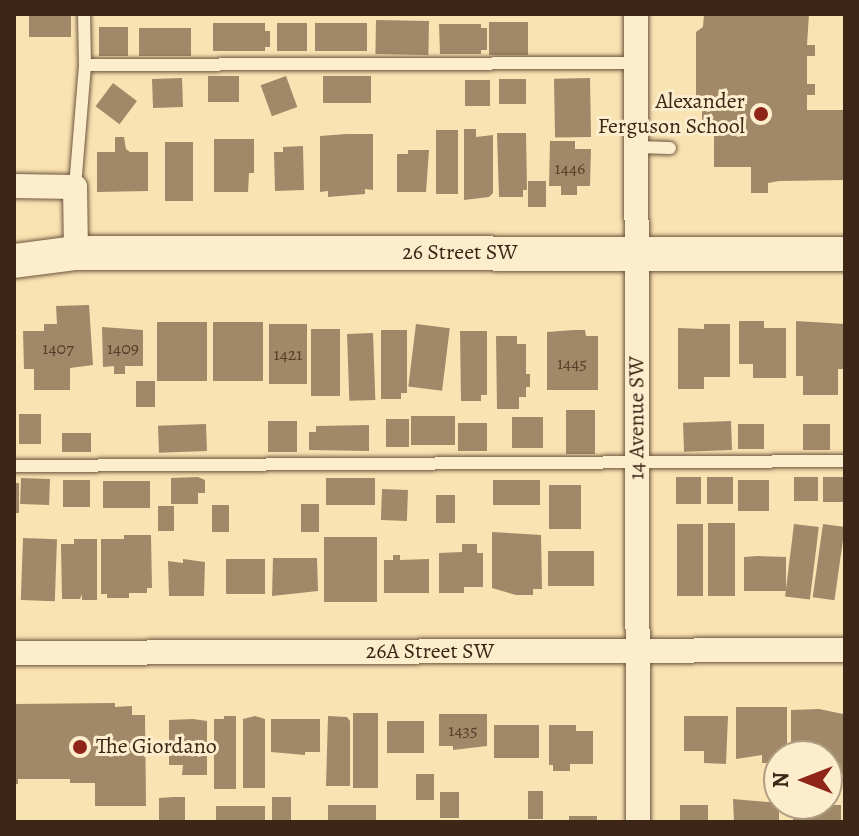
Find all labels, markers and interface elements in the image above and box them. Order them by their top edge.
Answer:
place label: Alexander Ferguson School [598,88,745,140]
marker: Alexander Ferguson School [752,105,770,123]
house number: 1446 [555,157,585,179]
street label: 26 Street SW [402,240,518,266]
house number: 1407 [42,337,74,359]
house number: 1409 [107,337,139,359]
house number: 1421 [273,343,303,365]
house number: 1445 [557,352,587,374]
street label: 14 Avenue SW [624,356,650,480]
street label: 26A Street SW [366,639,494,665]
house number: 1435 [448,719,478,741]
place label: The Giordano [96,734,217,760]
marker: The Giordano [71,738,89,756]
north arrow [763,740,843,820]
text: N [766,772,796,788]

